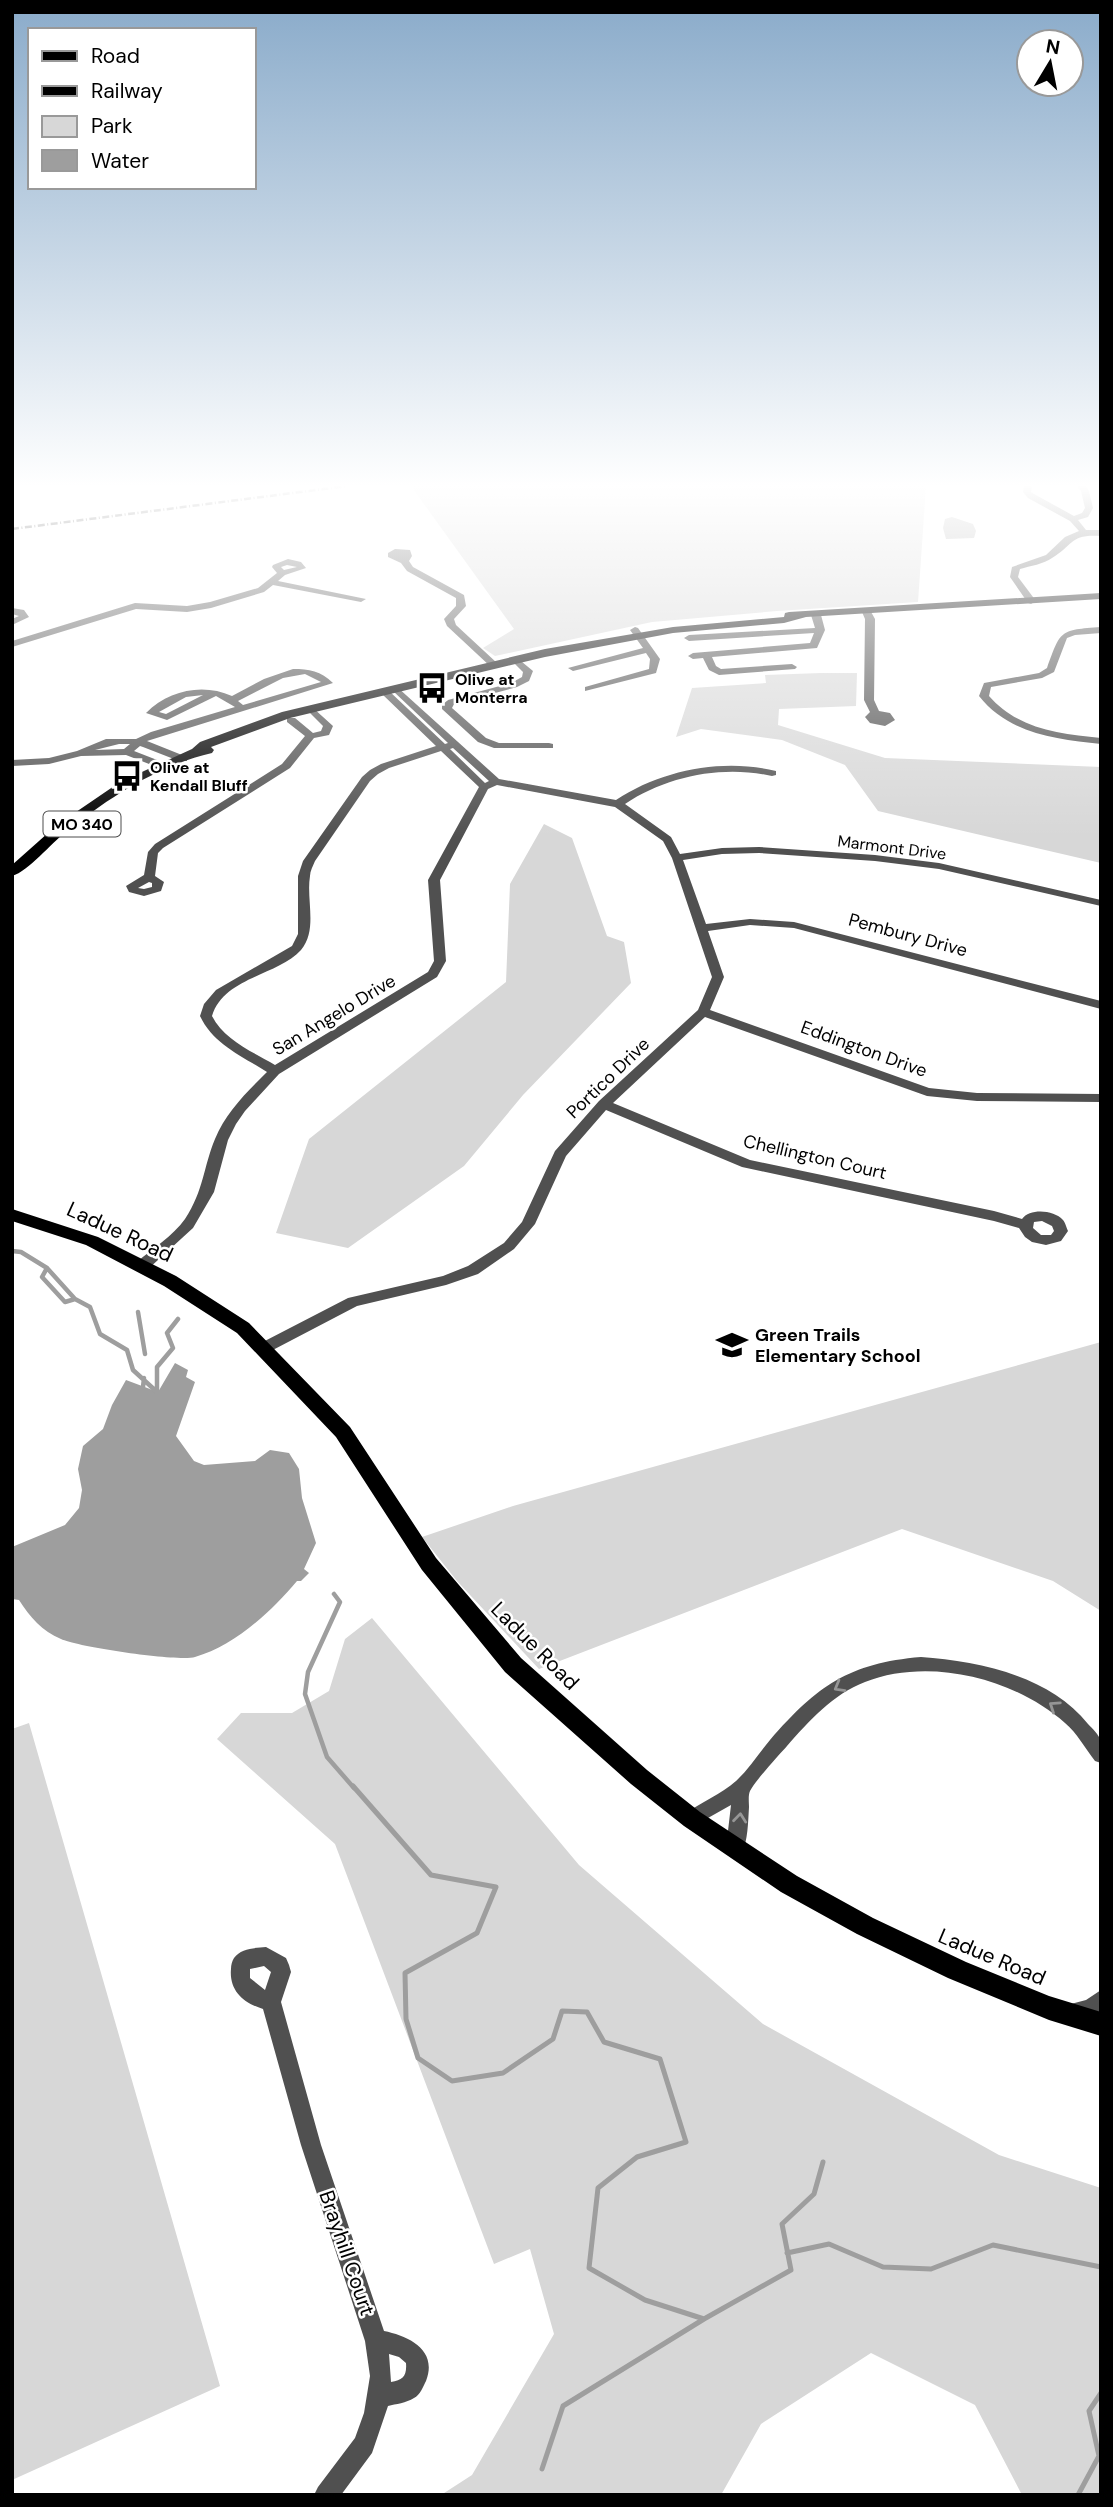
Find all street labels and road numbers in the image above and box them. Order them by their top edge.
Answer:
road number: MO 340 [43,811,120,836]
street label: Marmont Drive [836,830,948,865]
street label: Pembury Drive [846,908,970,962]
street label: San Angelo Drive [268,969,400,1061]
street label: Eddington Drive [798,1015,930,1083]
street label: Portico Drive [561,1032,655,1124]
street label: Chellington Court [741,1129,889,1185]
street label: Ladue Road [62,1195,178,1269]
street label: Ladue Road [485,1596,585,1696]
street label: Ladue Road [934,1922,1050,1992]
street label: Brayhill Court [312,2187,382,2319]

